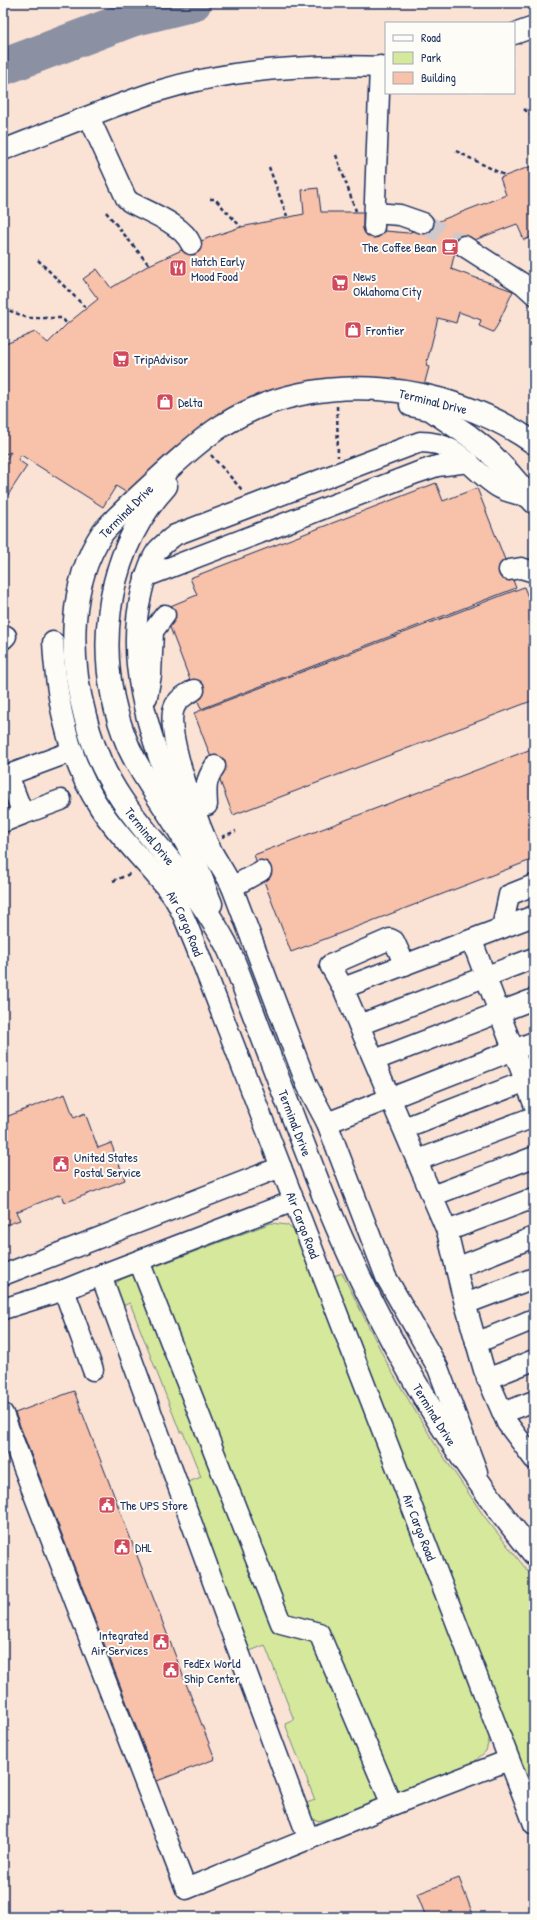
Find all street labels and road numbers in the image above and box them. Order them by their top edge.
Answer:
street label: Terminal Drive [397,384,469,418]
street label: Terminal Drive [95,480,157,542]
street label: Terminal Drive [121,803,179,869]
street label: Air Cargo Road [163,887,208,959]
street label: Terminal Drive [274,1087,316,1159]
street label: Air Cargo Road [282,1189,324,1261]
street label: Terminal Drive [409,1380,461,1449]
street label: Air Cargo Road [399,1492,441,1563]

